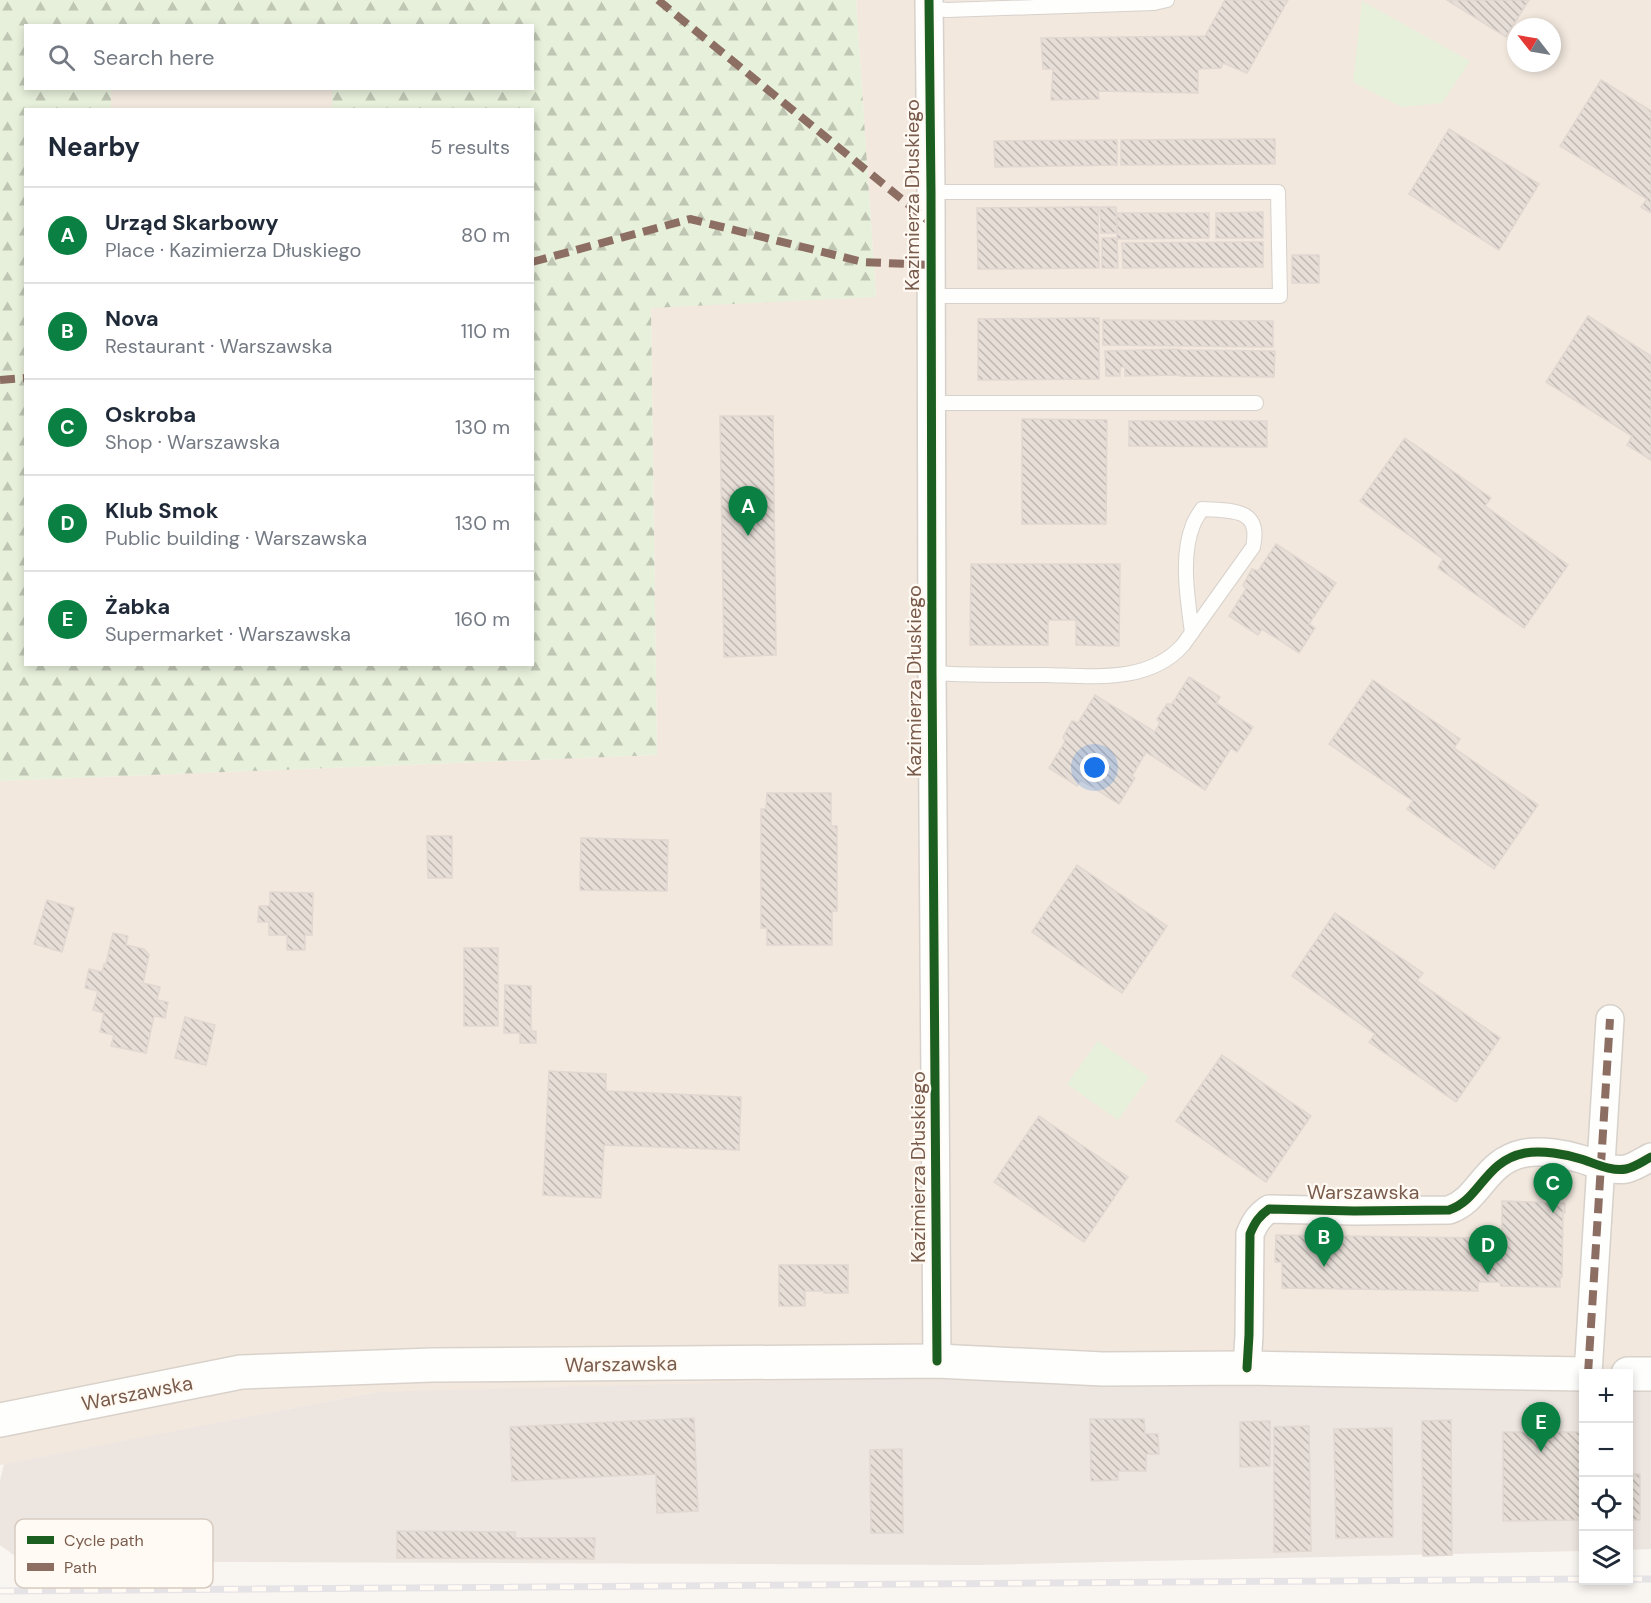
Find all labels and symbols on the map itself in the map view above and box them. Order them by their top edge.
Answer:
north arrow [1507,18,1561,72]
street label: Kazimierza Dłuskiego [899,99,925,291]
pin: A [728,486,768,536]
street label: Kazimierza Dłuskiego [901,585,927,777]
your location [1080,753,1109,782]
street label: Kazimierza Dłuskiego [905,1071,931,1263]
pin: C [1534,1164,1572,1213]
street label: Warszawska [1307,1179,1419,1205]
pin: B [1304,1218,1344,1267]
pin: D [1468,1226,1508,1275]
street label: Warszawska [564,1350,678,1378]
street label: Warszawska [79,1369,195,1417]
pin: E [1522,1402,1560,1452]
legend [15,1519,213,1588]
text: Cycle path [64,1530,144,1551]
text: Path [64,1557,97,1578]

